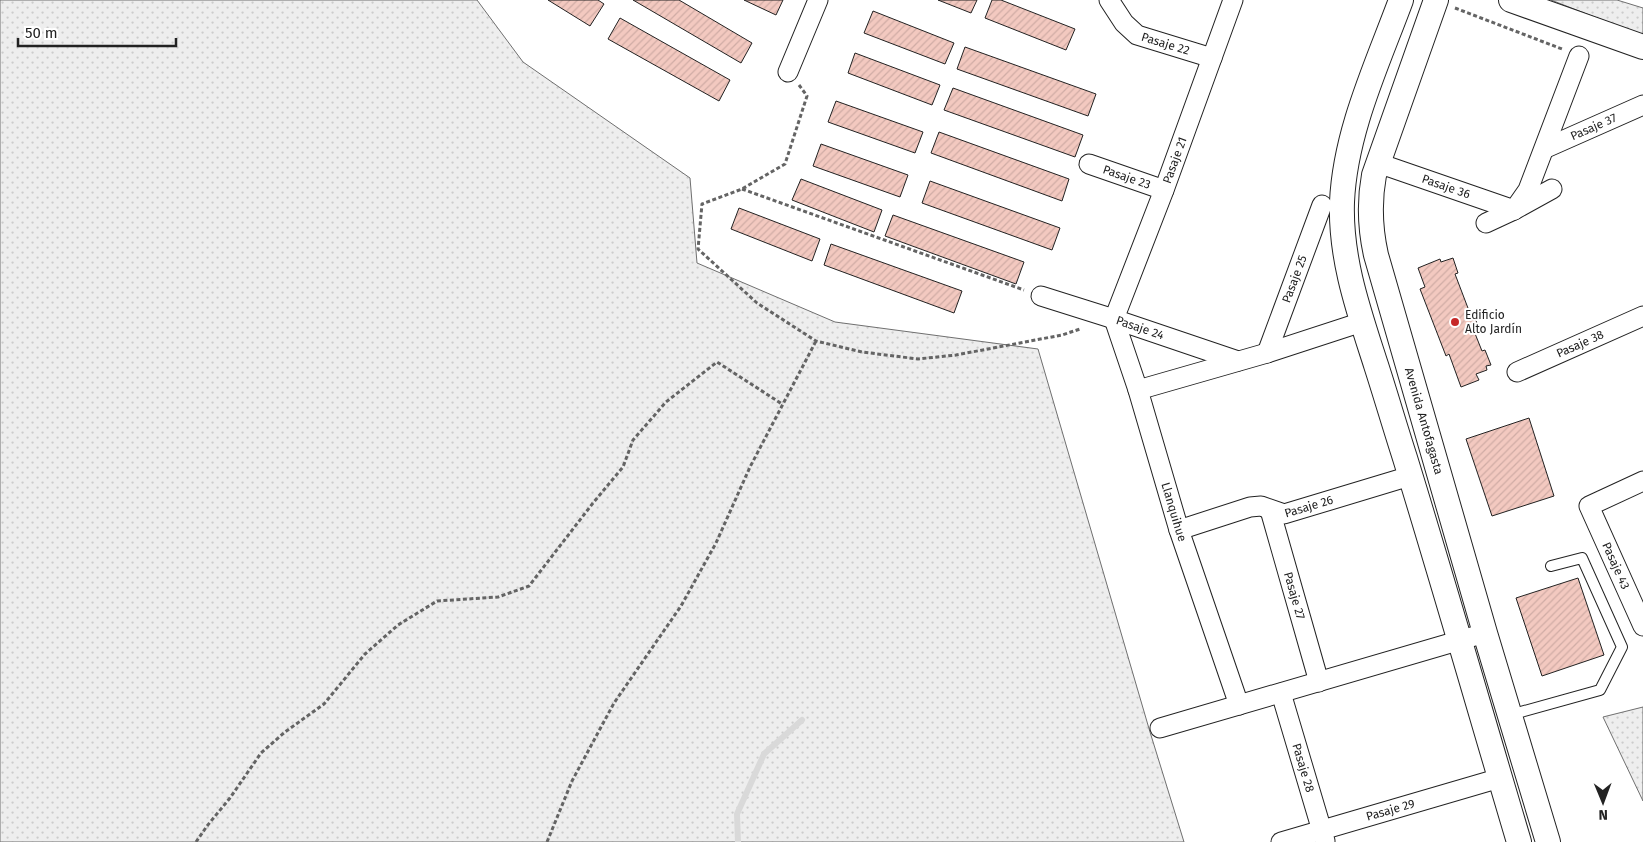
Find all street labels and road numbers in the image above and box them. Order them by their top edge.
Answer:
street label: Pasaje 22 [1140,30,1191,58]
street label: Pasaje 37 [1568,111,1619,143]
street label: Pasaje 21 [1160,135,1190,185]
street label: Pasaje 23 [1101,162,1153,192]
street label: Pasaje 36 [1420,172,1472,201]
street label: Pasaje 25 [1279,253,1310,305]
street label: Pasaje 24 [1114,313,1166,343]
street label: Pasaje 38 [1554,327,1606,361]
street label: Avenida Antofagasta [1402,366,1446,476]
street label: Llanquihue [1158,481,1189,543]
street label: Pasaje 26 [1283,493,1335,520]
street label: Pasaje 43 [1599,540,1633,591]
street label: Pasaje 27 [1281,570,1308,621]
street label: Pasaje 28 [1289,742,1317,794]
street label: Pasaje 29 [1365,796,1416,824]

